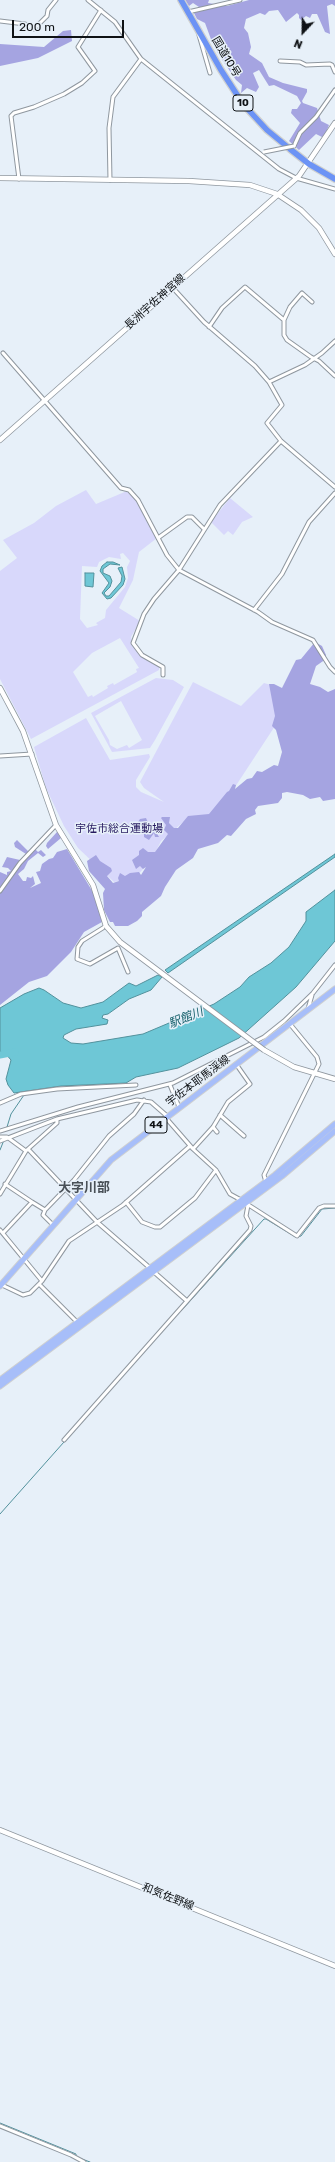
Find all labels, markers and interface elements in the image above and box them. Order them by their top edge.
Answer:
scale bar [14,12,126,38]
north arrow [283,12,323,52]
text: 200 m [19,20,55,34]
street label: 国道10号 [209,34,243,80]
text: N [292,36,304,51]
road number: 10 [233,95,253,111]
street label: 長洲宇佐神宮線 [122,271,188,333]
park label: 宇佐市総合運動場 [75,822,163,836]
water label: 駅館川 [167,1005,205,1031]
street label: 宇佐本耶馬渓線 [163,1053,233,1109]
road number: 44 [145,1117,167,1133]
district label: 大字川部 [58,1180,110,1196]
street label: 和気佐野線 [140,1881,196,1913]

